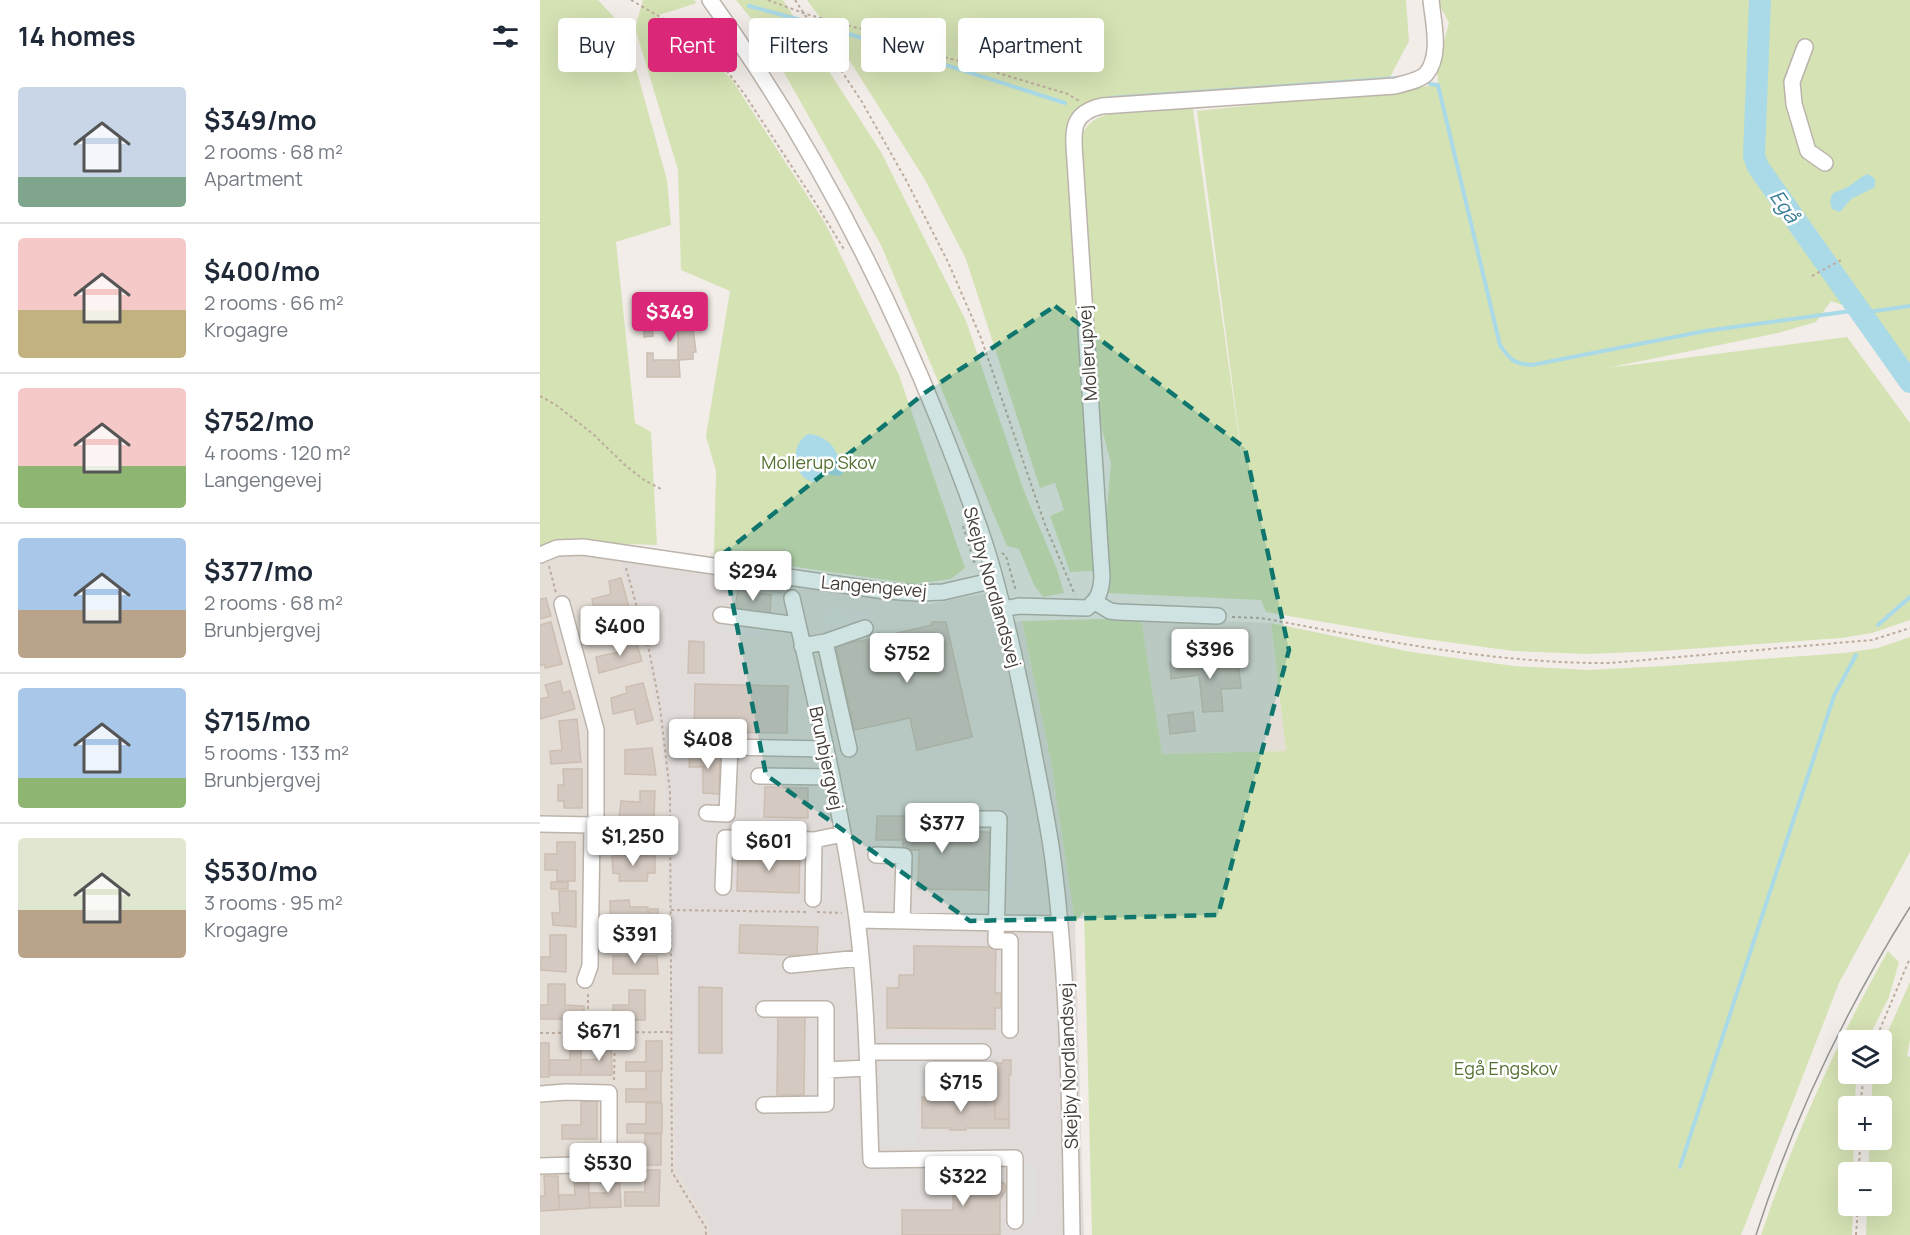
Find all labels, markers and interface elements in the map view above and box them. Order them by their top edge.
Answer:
text: 14 homes [18,18,136,54]
chip: Buy [558,18,636,72]
chip: Rent [648,18,737,72]
chip: Filters [749,18,849,72]
chip: New [861,18,946,72]
chip: Apartment [958,18,1104,72]
icon: filters [489,20,522,53]
text: $349/mo [204,102,316,138]
icon: home [66,111,138,183]
text: 2 rooms · 68 m² [204,138,343,165]
text: Apartment [204,165,303,192]
water label: Egå [1764,184,1806,229]
text: $400/mo [204,253,320,289]
icon: home [66,262,138,334]
text: 2 rooms · 66 m² [204,289,344,316]
pin: $349 [634,292,706,343]
text: $349 [646,298,694,325]
street label: Mollerupvej [1072,304,1102,402]
text: Krogagre [204,316,288,343]
text: $752/mo [204,403,314,439]
icon: home [66,412,138,484]
text: 4 rooms · 120 m² [204,439,351,466]
park label: Mollerup Skov [761,450,877,474]
text: Langengevej [204,466,322,493]
street label: Skejby Nordlandsvej [959,504,1027,670]
pin: $294 [717,551,789,602]
text: $377/mo [204,553,313,589]
text: $294 [728,557,778,584]
icon: home [66,562,138,634]
street label: Langengevej [820,569,928,603]
text: 2 rooms · 68 m² [204,589,343,616]
pin: $400 [584,606,656,657]
text: $400 [594,612,646,639]
text: Brunbjergvej [204,616,321,643]
pin: $396 [1174,629,1246,680]
pin: $752 [871,633,943,684]
text: $396 [1185,635,1235,662]
text: $752 [884,639,930,666]
text: $715/mo [204,703,311,739]
street label: Brunbjergvej [804,704,850,812]
icon: home [66,712,138,784]
pin: $408 [672,719,744,770]
text: $408 [683,725,733,752]
text: 5 rooms · 133 m² [204,739,349,766]
text: Brunbjergvej [204,766,321,793]
pin: $377 [906,803,978,854]
text: $377 [919,809,965,836]
pin: $1,250 [584,816,682,867]
pin: $601 [733,821,805,872]
text: $1,250 [601,822,665,849]
text: $601 [746,827,792,854]
text: $530/mo [204,853,318,889]
icon: home [66,862,138,934]
text: 3 rooms · 95 m² [204,889,343,916]
pin: $391 [599,914,671,965]
text: Krogagre [204,916,288,943]
text: $391 [612,920,658,947]
street label: Skejby Nordlandsvej [1053,982,1083,1150]
pin: $671 [563,1011,635,1062]
text: $671 [577,1017,621,1044]
map controls [1838,1030,1892,1216]
button: layers [1838,1030,1892,1084]
park label: Egå Engskov [1454,1056,1558,1080]
pin: $715 [925,1062,997,1113]
text: $715 [939,1068,983,1095]
button: + [1838,1096,1892,1150]
pin: $530 [572,1143,644,1194]
text: $530 [583,1149,633,1176]
pin: $322 [927,1156,999,1207]
text: $322 [939,1162,987,1189]
button: − [1838,1162,1892,1216]

